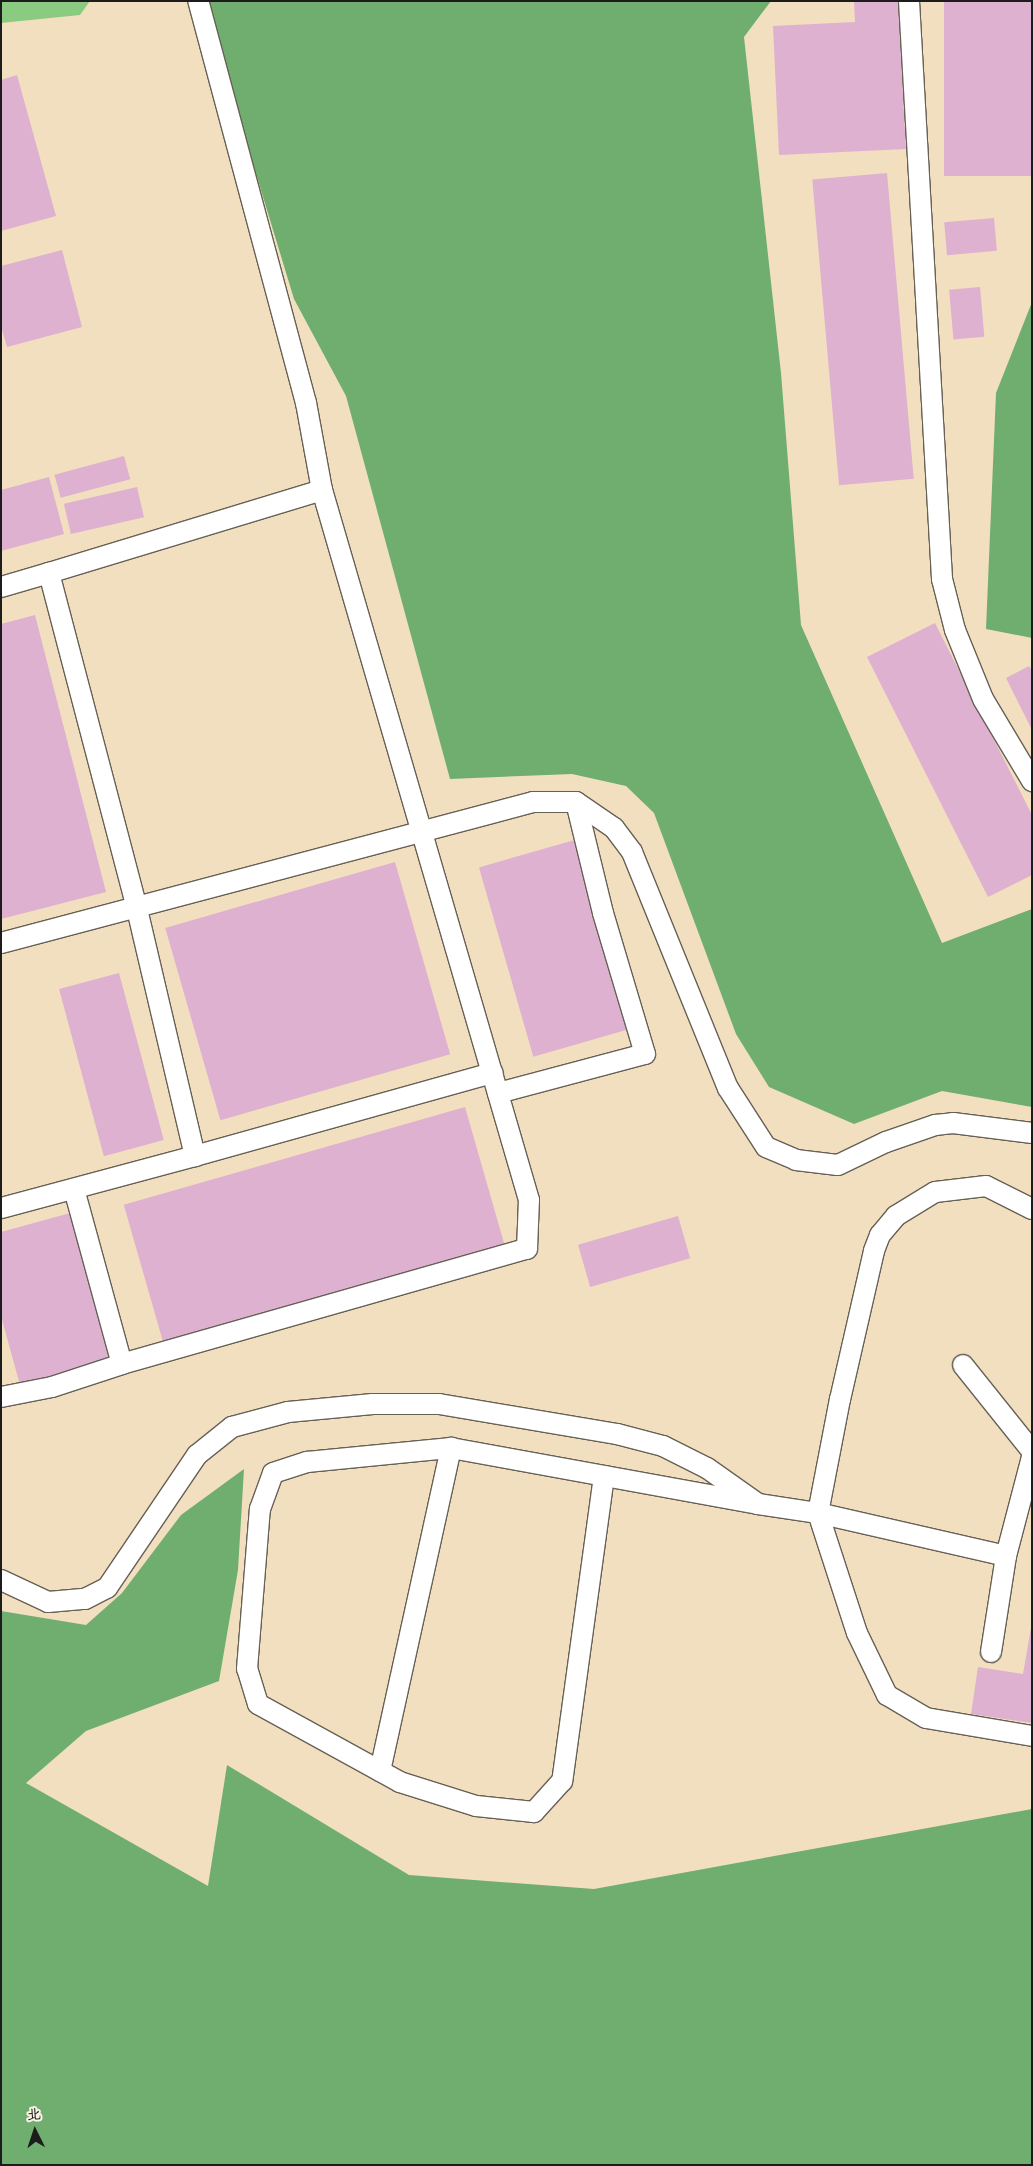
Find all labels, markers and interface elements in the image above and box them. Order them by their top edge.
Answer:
north arrow [10,2106,60,2156]
text: 北 [26,2106,42,2127]

